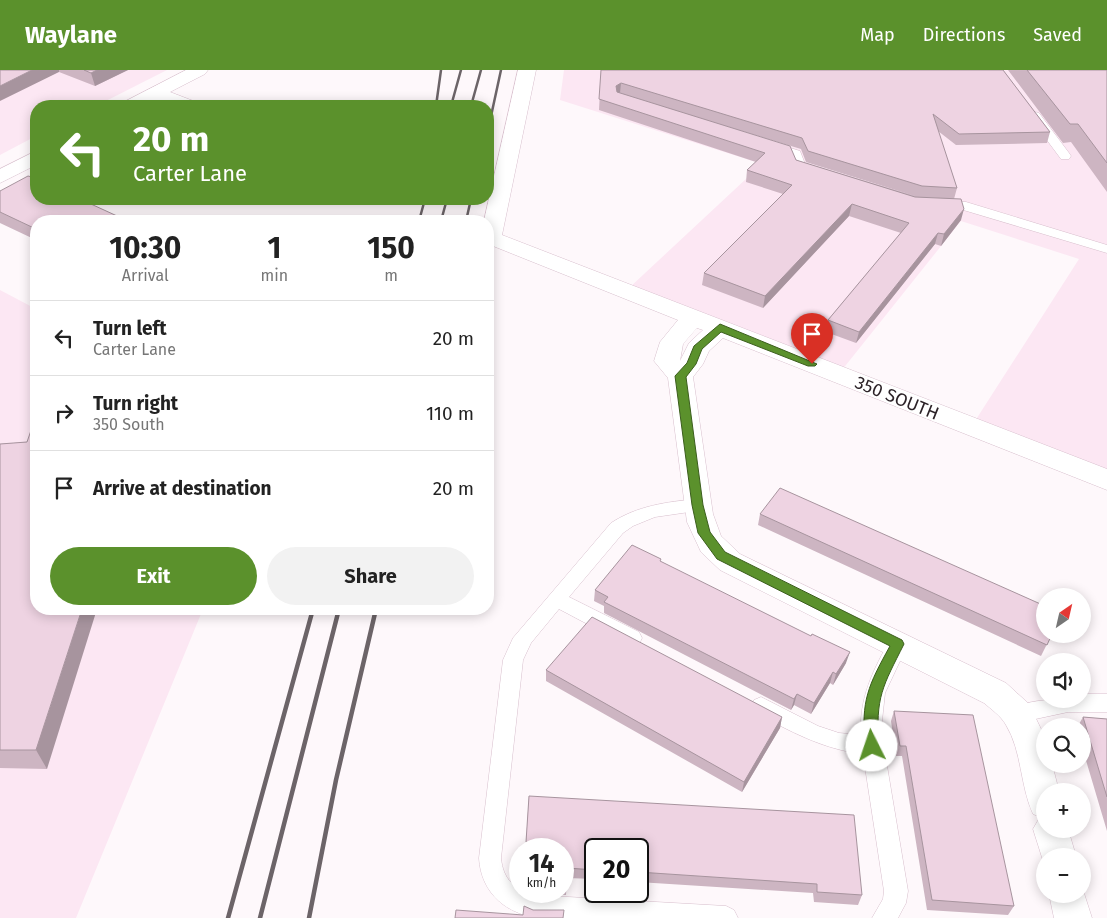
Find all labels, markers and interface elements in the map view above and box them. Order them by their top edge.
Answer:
text: Waylane [25,21,117,49]
text: Map [860,24,895,46]
text: Directions [923,24,1005,46]
text: Saved [1033,24,1082,46]
text: 20 m [133,118,209,160]
icon: left [50,120,115,185]
text: Carter Lane [133,160,247,187]
text: 10:30 [109,230,181,266]
text: 1 [267,230,281,266]
text: 150 [367,230,415,266]
text: Arrival [122,266,169,285]
text: min [261,266,288,285]
text: m [384,266,398,285]
pin [791,313,833,364]
text: Turn left [93,317,167,340]
icon: arrive [798,320,826,348]
icon: left [50,324,78,352]
text: 20 m [433,327,474,350]
text: Carter Lane [93,340,176,359]
street label: 350 SOUTH [852,371,942,425]
text: Turn right [93,392,178,415]
icon: right [50,399,78,427]
text: 110 m [426,402,474,425]
text: 350 South [93,415,165,434]
icon: arrive [50,474,78,502]
text: Arrive at destination [93,477,272,500]
text: 20 m [433,477,474,500]
button: Exit [50,547,257,605]
button: Share [267,547,474,605]
north arrow [1036,588,1091,642]
map controls [1036,588,1091,903]
button: sound [1036,653,1091,708]
button: search [1036,718,1091,773]
position arrow [845,719,897,771]
button: + [1036,783,1091,838]
speed limit sign: 20 [584,838,649,903]
button: − [1036,848,1091,903]
text: 14 [529,849,554,879]
text: km/h [527,876,556,890]

